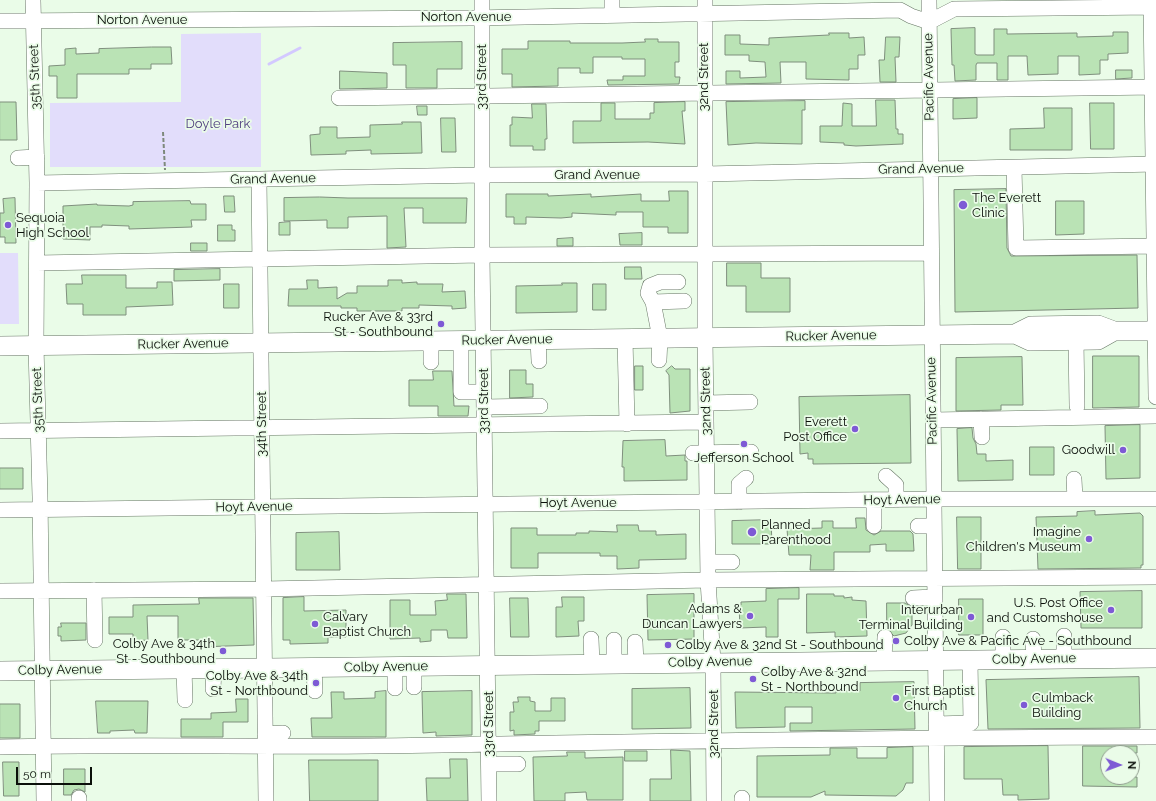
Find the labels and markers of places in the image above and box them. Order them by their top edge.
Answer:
place label: The Everett Clinic [972,190,1041,221]
marker: The Everett Clinic [957,199,969,211]
place label: Sequoia High School [16,210,89,241]
marker: Sequoia High School [3,220,13,230]
place label: Rucker Ave & 33rd St - Southbound [323,309,433,340]
marker: Rucker Ave & 33rd St - Southbound [436,319,446,329]
place label: Everett Post Office [783,414,847,445]
marker: Everett Post Office [850,424,860,434]
marker: Jefferson School [739,439,749,449]
place label: Goodwill [1062,442,1115,458]
marker: Goodwill [1118,445,1128,455]
place label: Jefferson School [694,450,794,466]
place label: Planned Parenthood [761,517,831,548]
place label: Imagine Children's Museum [966,524,1081,555]
marker: Planned Parenthood [746,526,758,538]
marker: Imagine Children's Museum [1084,534,1094,544]
place label: U.S. Post Office and Customshouse [987,595,1103,626]
place label: Adams & Duncan Lawyers [642,601,742,632]
place label: Interurban Terminal Building [859,602,963,633]
marker: U.S. Post Office and Customshouse [1106,605,1116,615]
place label: Calvary Baptist Church [323,609,411,640]
marker: Adams & Duncan Lawyers [745,611,755,621]
marker: Interurban Terminal Building [966,612,976,622]
marker: Calvary Baptist Church [310,619,320,629]
place label: Colby Ave & Pacific Ave - Southbound [904,633,1132,649]
place label: Colby Ave & 34th St - Southbound [113,636,215,667]
marker: Colby Ave & Pacific Ave - Southbound [891,636,901,646]
place label: Colby Ave & 32nd St - Southbound [676,637,884,653]
marker: Colby Ave & 32nd St - Southbound [663,640,673,650]
marker: Colby Ave & 34th St - Southbound [218,646,228,656]
place label: Colby Ave & 32nd St - Northbound [761,664,867,695]
place label: Colby Ave & 34th St - Northbound [206,668,308,699]
marker: Colby Ave & 32nd St - Northbound [748,674,758,684]
marker: Colby Ave & 34th St - Northbound [311,678,321,688]
place label: First Baptist Church [904,683,974,714]
place label: Culmback Building [1032,690,1093,721]
marker: First Baptist Church [891,693,901,703]
marker: Culmback Building [1019,700,1029,710]

